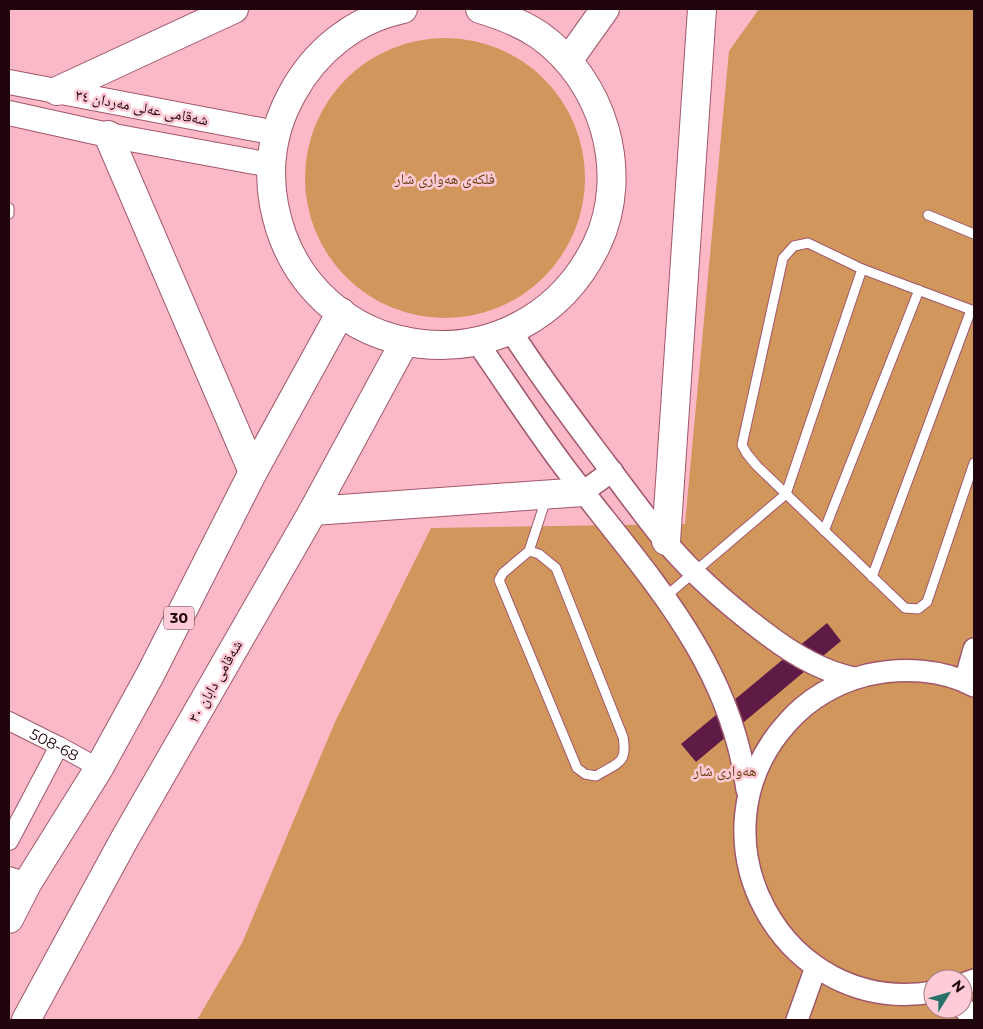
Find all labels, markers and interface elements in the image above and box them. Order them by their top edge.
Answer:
street label: شەقامی عەلی مەردان ٣٤ [74,85,210,130]
park label: فلکەی هەواری شار [394,169,495,189]
road number: 30 [164,606,194,630]
street label: شەقامی دابان ٣٠ [184,636,247,726]
street label: 508-68 [27,724,82,765]
park label: هەواری شار [692,761,757,781]
north arrow [923,969,973,1019]
text: N [948,976,969,996]

